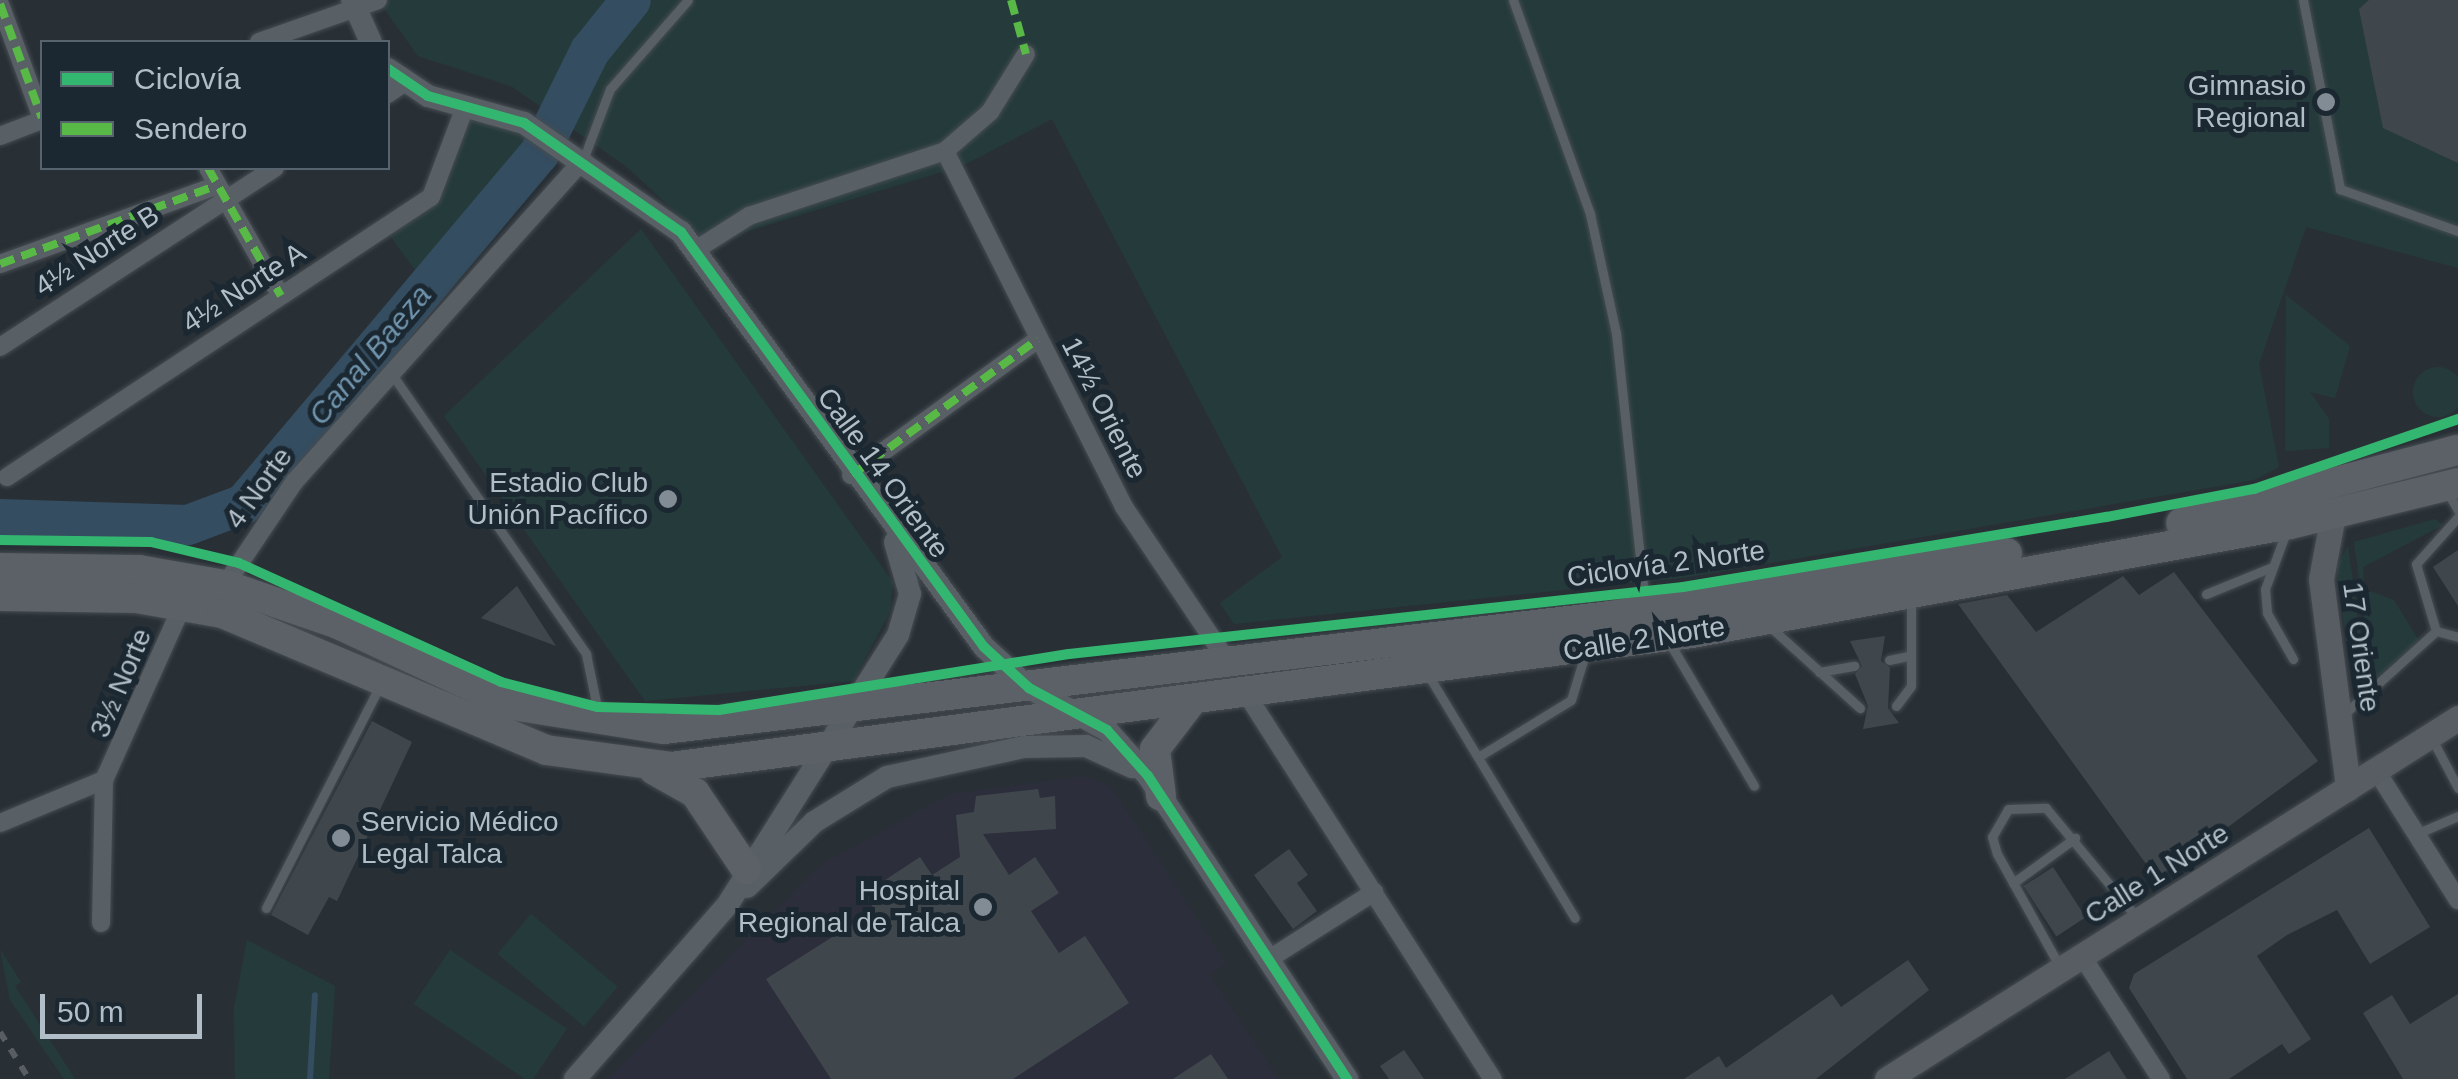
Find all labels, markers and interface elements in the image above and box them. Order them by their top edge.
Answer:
legend [40,40,390,170]
text: Ciclovía [134,62,241,95]
place label: Gimnasio Regional [2188,69,2306,135]
marker: Gimnasio Regional [2315,91,2337,113]
text: Sendero [134,112,247,145]
street label: 4½ Norte B [28,198,166,304]
street label: 4½ Norte A [175,235,313,341]
water label: Canal Baeza [301,278,439,432]
street label: 14½ Oriente [1054,332,1154,484]
street label: Calle 14 Oriente [810,381,956,565]
street label: 4 Norte [218,441,300,535]
place label: Estadio Club Unión Pacífico [467,466,648,532]
marker: Estadio Club Unión Pacífico [657,488,679,510]
street label: Ciclovía 2 Norte [1565,534,1767,594]
street label: 17 Oriente [2335,580,2387,714]
street label: Calle 2 Norte [1561,610,1727,668]
street label: 3½ Norte [83,623,159,743]
place label: Servicio Médico Legal Talca [361,805,559,871]
street label: Calle 1 Norte [2079,816,2235,932]
marker: Servicio Médico Legal Talca [330,827,352,849]
place label: Hospital Regional de Talca [737,874,960,940]
marker: Hospital Regional de Talca [970,894,996,920]
scale bar [45,974,208,1036]
text: 50 m [57,995,124,1028]

